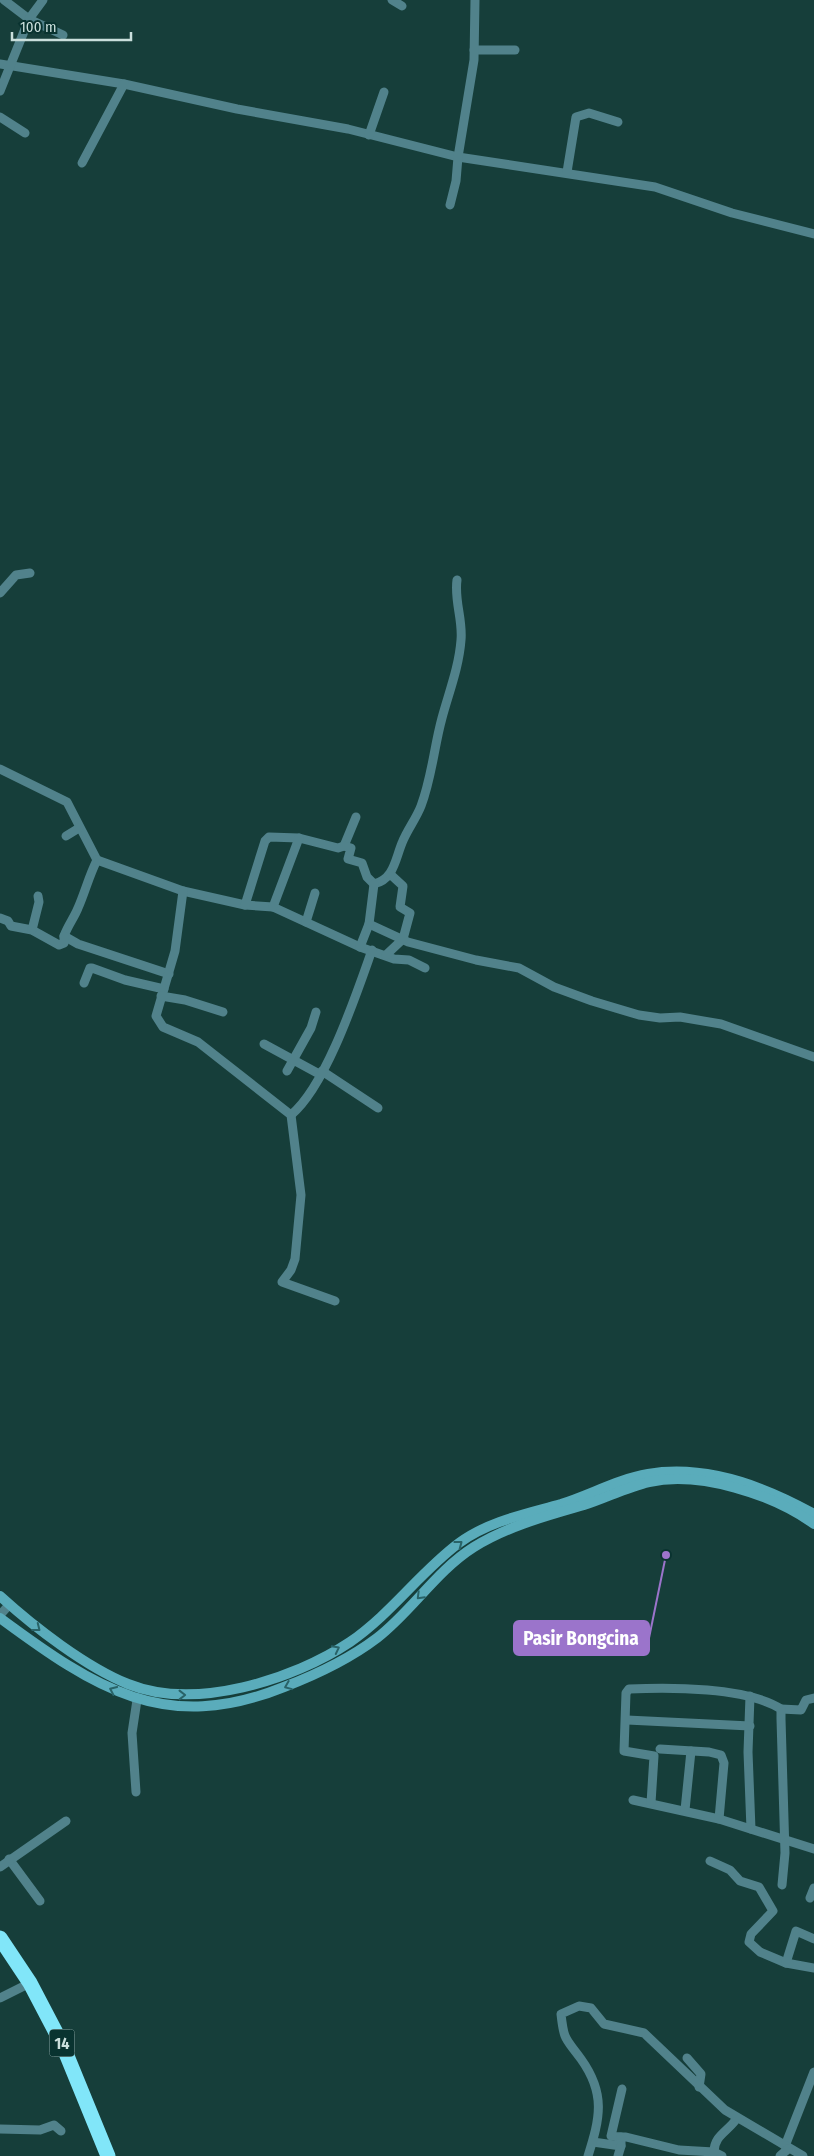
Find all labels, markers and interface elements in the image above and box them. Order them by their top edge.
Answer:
scale bar [12,10,131,42]
text: 100 m [20,18,57,36]
one-way arrow [453,1541,463,1550]
one-way arrow [417,1590,426,1599]
callout: Pasir Bongcina [514,1621,649,1655]
one-way arrow [32,1622,41,1631]
text: Pasir Bongcina [523,1627,639,1650]
one-way arrow [331,1645,340,1655]
one-way arrow [284,1680,292,1690]
one-way arrow [110,1686,119,1696]
one-way arrow [179,1689,187,1700]
road number: 14 [50,2030,74,2056]

